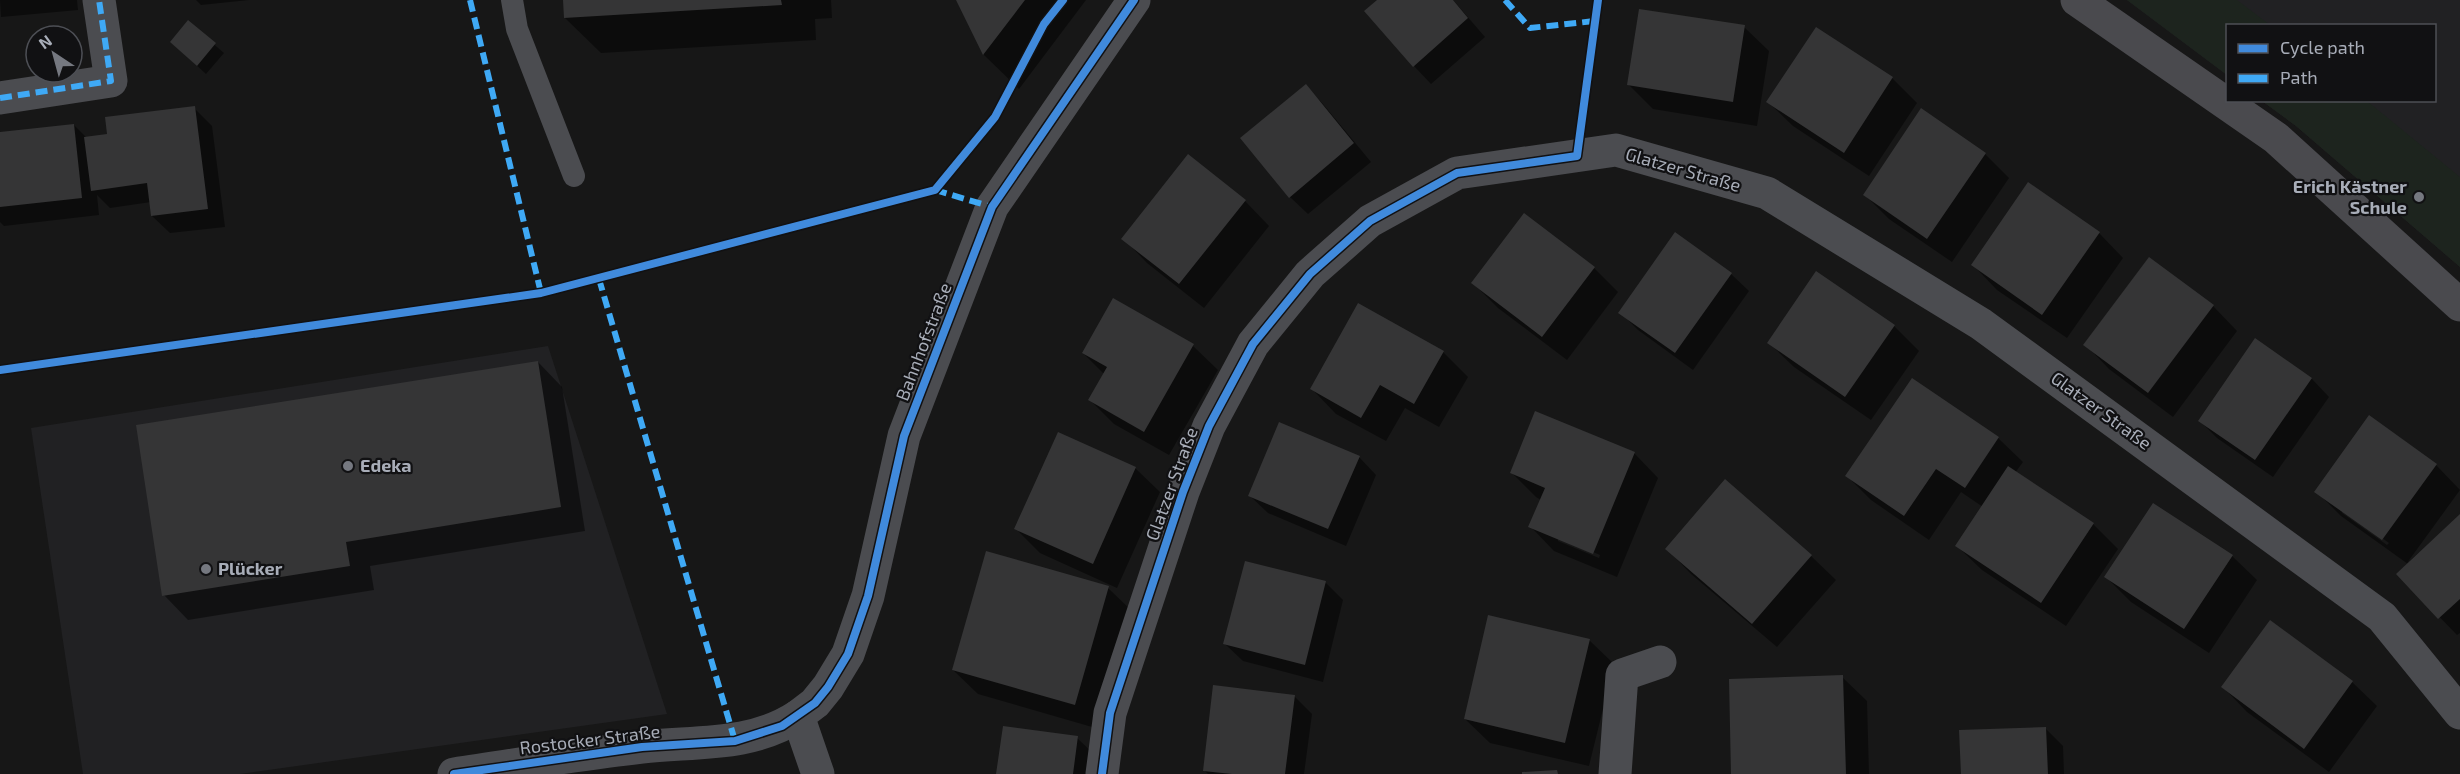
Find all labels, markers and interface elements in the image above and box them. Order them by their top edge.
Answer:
north arrow [24,24,84,84]
legend [2226,24,2436,102]
text: N [35,30,55,53]
text: Cycle path [2280,36,2365,58]
text: Path [2280,66,2318,88]
street label: Glatzer Straße [1623,142,1743,196]
place label: Erich Kästner Schule [2293,175,2407,218]
marker: Erich Kästner Schule [2412,190,2426,204]
street label: Bahnhofstraße [891,280,956,404]
street label: Glatzer Straße [2047,366,2156,454]
street label: Glatzer Straße [1140,424,1202,543]
place label: Edeka [360,454,412,476]
marker: Edeka [341,459,355,473]
place label: Plücker [218,557,283,579]
marker: Plücker [199,562,213,576]
street label: Rostocker Straße [518,719,661,759]

